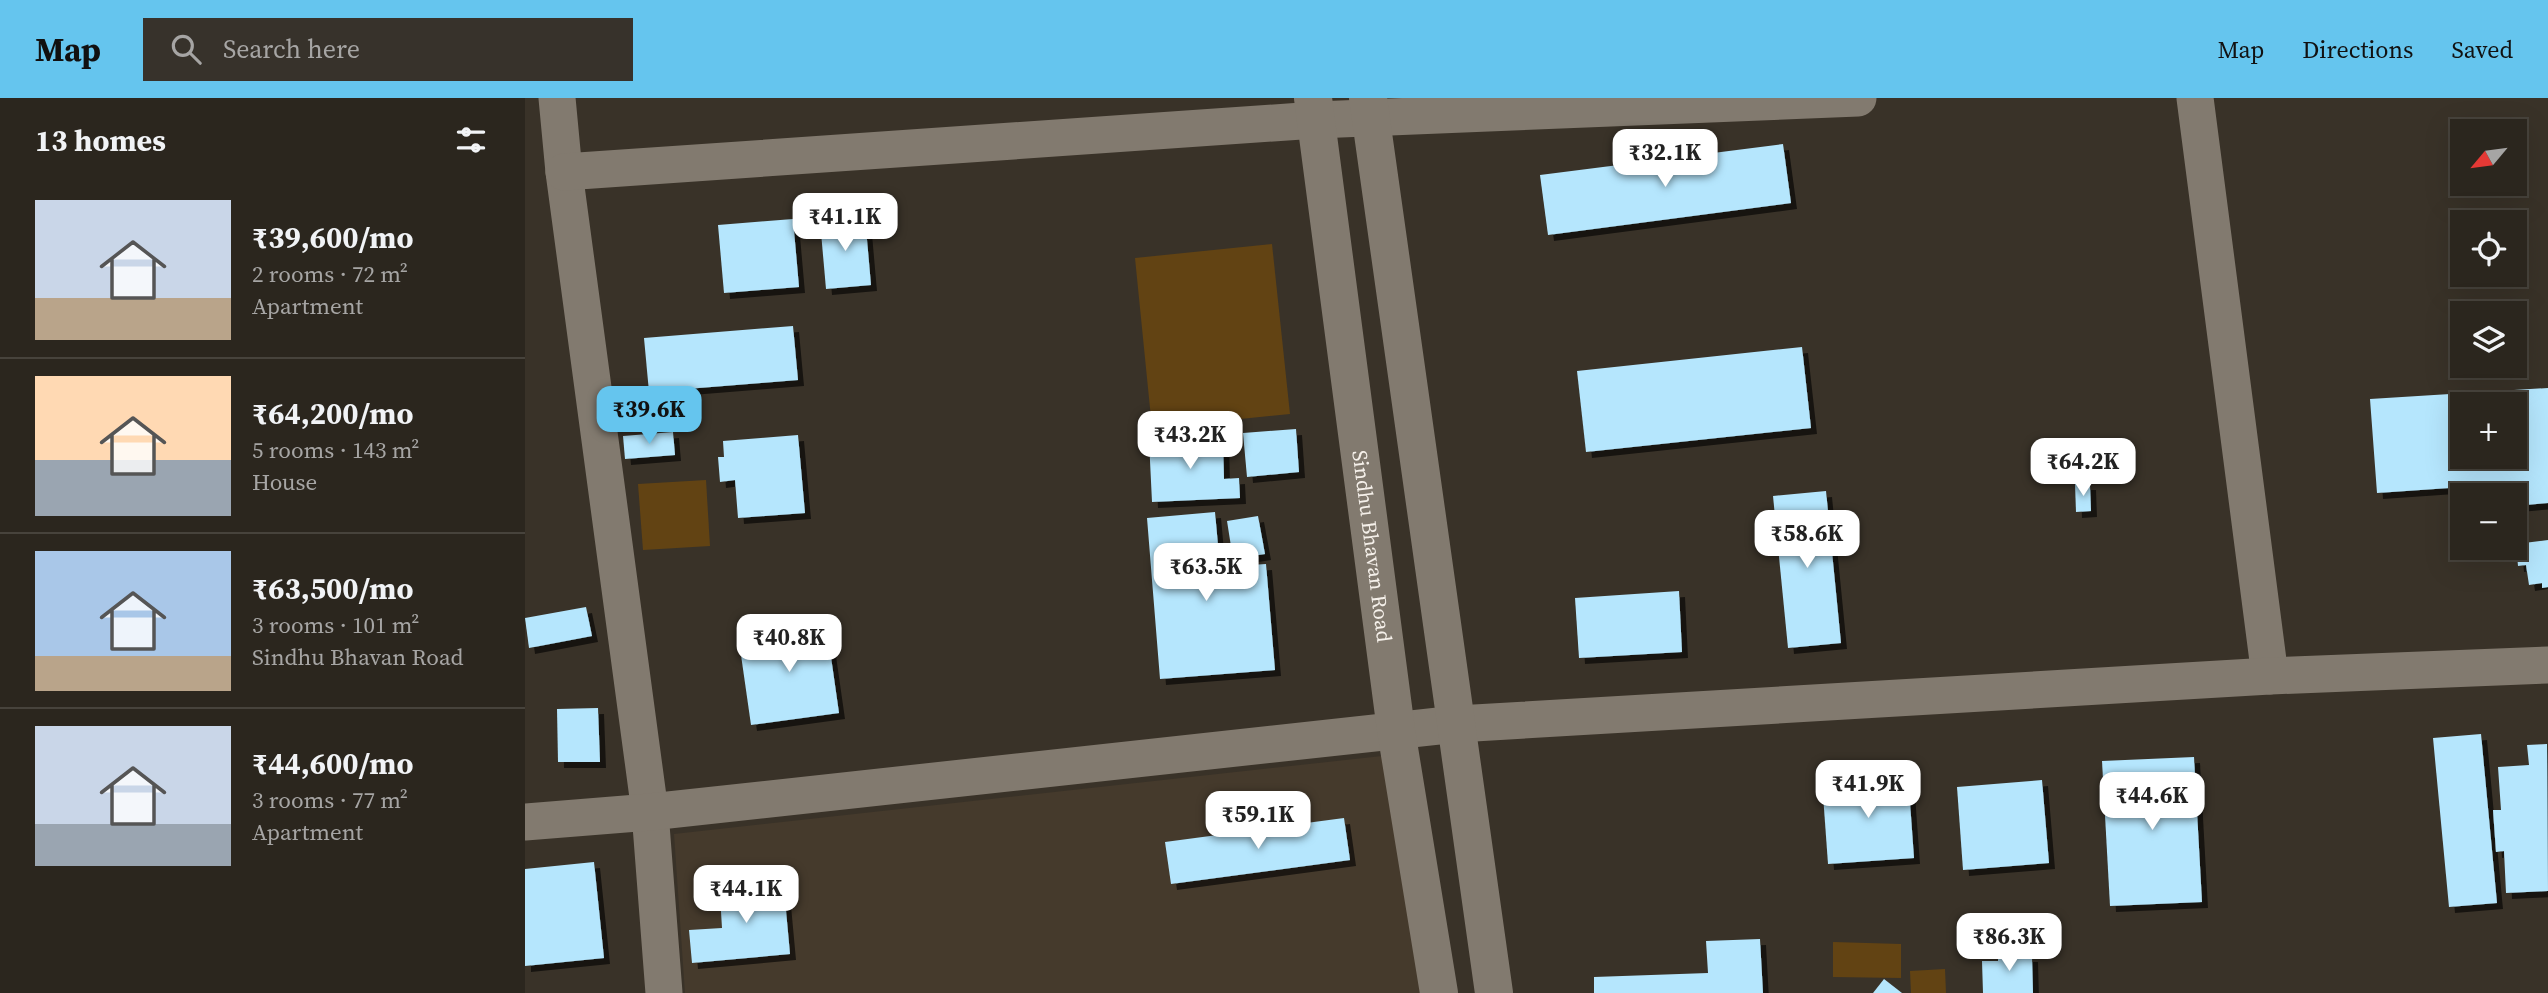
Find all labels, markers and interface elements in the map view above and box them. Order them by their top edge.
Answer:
search box [143,18,633,81]
text: Map [35,27,101,72]
icon: search [167,30,205,68]
text: Search here [223,31,360,67]
text: Map [2217,33,2264,66]
text: Directions [2302,33,2413,66]
text: Saved [2451,33,2513,66]
north arrow [2450,119,2527,196]
map controls [2450,119,2527,560]
text: 13 homes [35,120,166,161]
icon: filters [452,121,490,159]
pin: ₹32.1K [1608,130,1722,189]
text: ₹32.1K [1629,136,1701,168]
pin: ₹41.1K [788,194,902,253]
text: ₹41.1K [809,200,881,232]
button: locate [2450,210,2527,287]
text: ₹39,600/mo [252,217,414,258]
icon: home [91,228,175,312]
text: 2 rooms · 72 m² [252,258,408,290]
text: Apartment [252,290,363,322]
button: layers [2450,301,2527,378]
pin: ₹39.6K [592,386,706,446]
button: + [2450,392,2527,469]
text: ₹64,200/mo [252,393,414,434]
text: ₹39.6K [613,393,685,425]
icon: home [91,404,175,488]
pin: ₹43.2K [1133,412,1247,471]
text: ₹43.2K [1154,418,1226,450]
text: 5 rooms · 143 m² [252,434,419,466]
pin: ₹64.2K [2026,438,2140,498]
text: ₹64.2K [2047,445,2119,477]
street label: Sindhu Bhavan Road [1345,448,1399,644]
text: House [252,466,317,498]
button: − [2450,483,2527,560]
pin: ₹58.6K [1750,510,1864,570]
text: ₹58.6K [1771,517,1843,549]
pin: ₹63.5K [1149,544,1263,603]
text: ₹63.5K [1170,550,1242,582]
text: ₹63,500/mo [252,568,414,609]
icon: home [91,579,175,663]
text: 3 rooms · 101 m² [252,609,419,641]
pin: ₹40.8K [732,614,846,674]
text: ₹40.8K [753,621,825,653]
text: Sindhu Bhavan Road [252,641,464,673]
text: ₹44,600/mo [252,743,414,784]
icon: home [91,754,175,838]
pin: ₹41.9K [1811,760,1925,820]
text: ₹41.9K [1832,767,1904,799]
pin: ₹44.6K [2095,772,2209,832]
text: ₹44.6K [2116,779,2188,811]
text: 3 rooms · 77 m² [252,784,408,816]
pin: ₹59.1K [1201,792,1315,851]
text: ₹59.1K [1222,798,1294,830]
text: Apartment [252,816,363,848]
pin: ₹44.1K [689,866,803,925]
text: ₹44.1K [710,872,782,904]
pin: ₹86.3K [1952,914,2066,973]
text: ₹86.3K [1973,920,2045,952]

